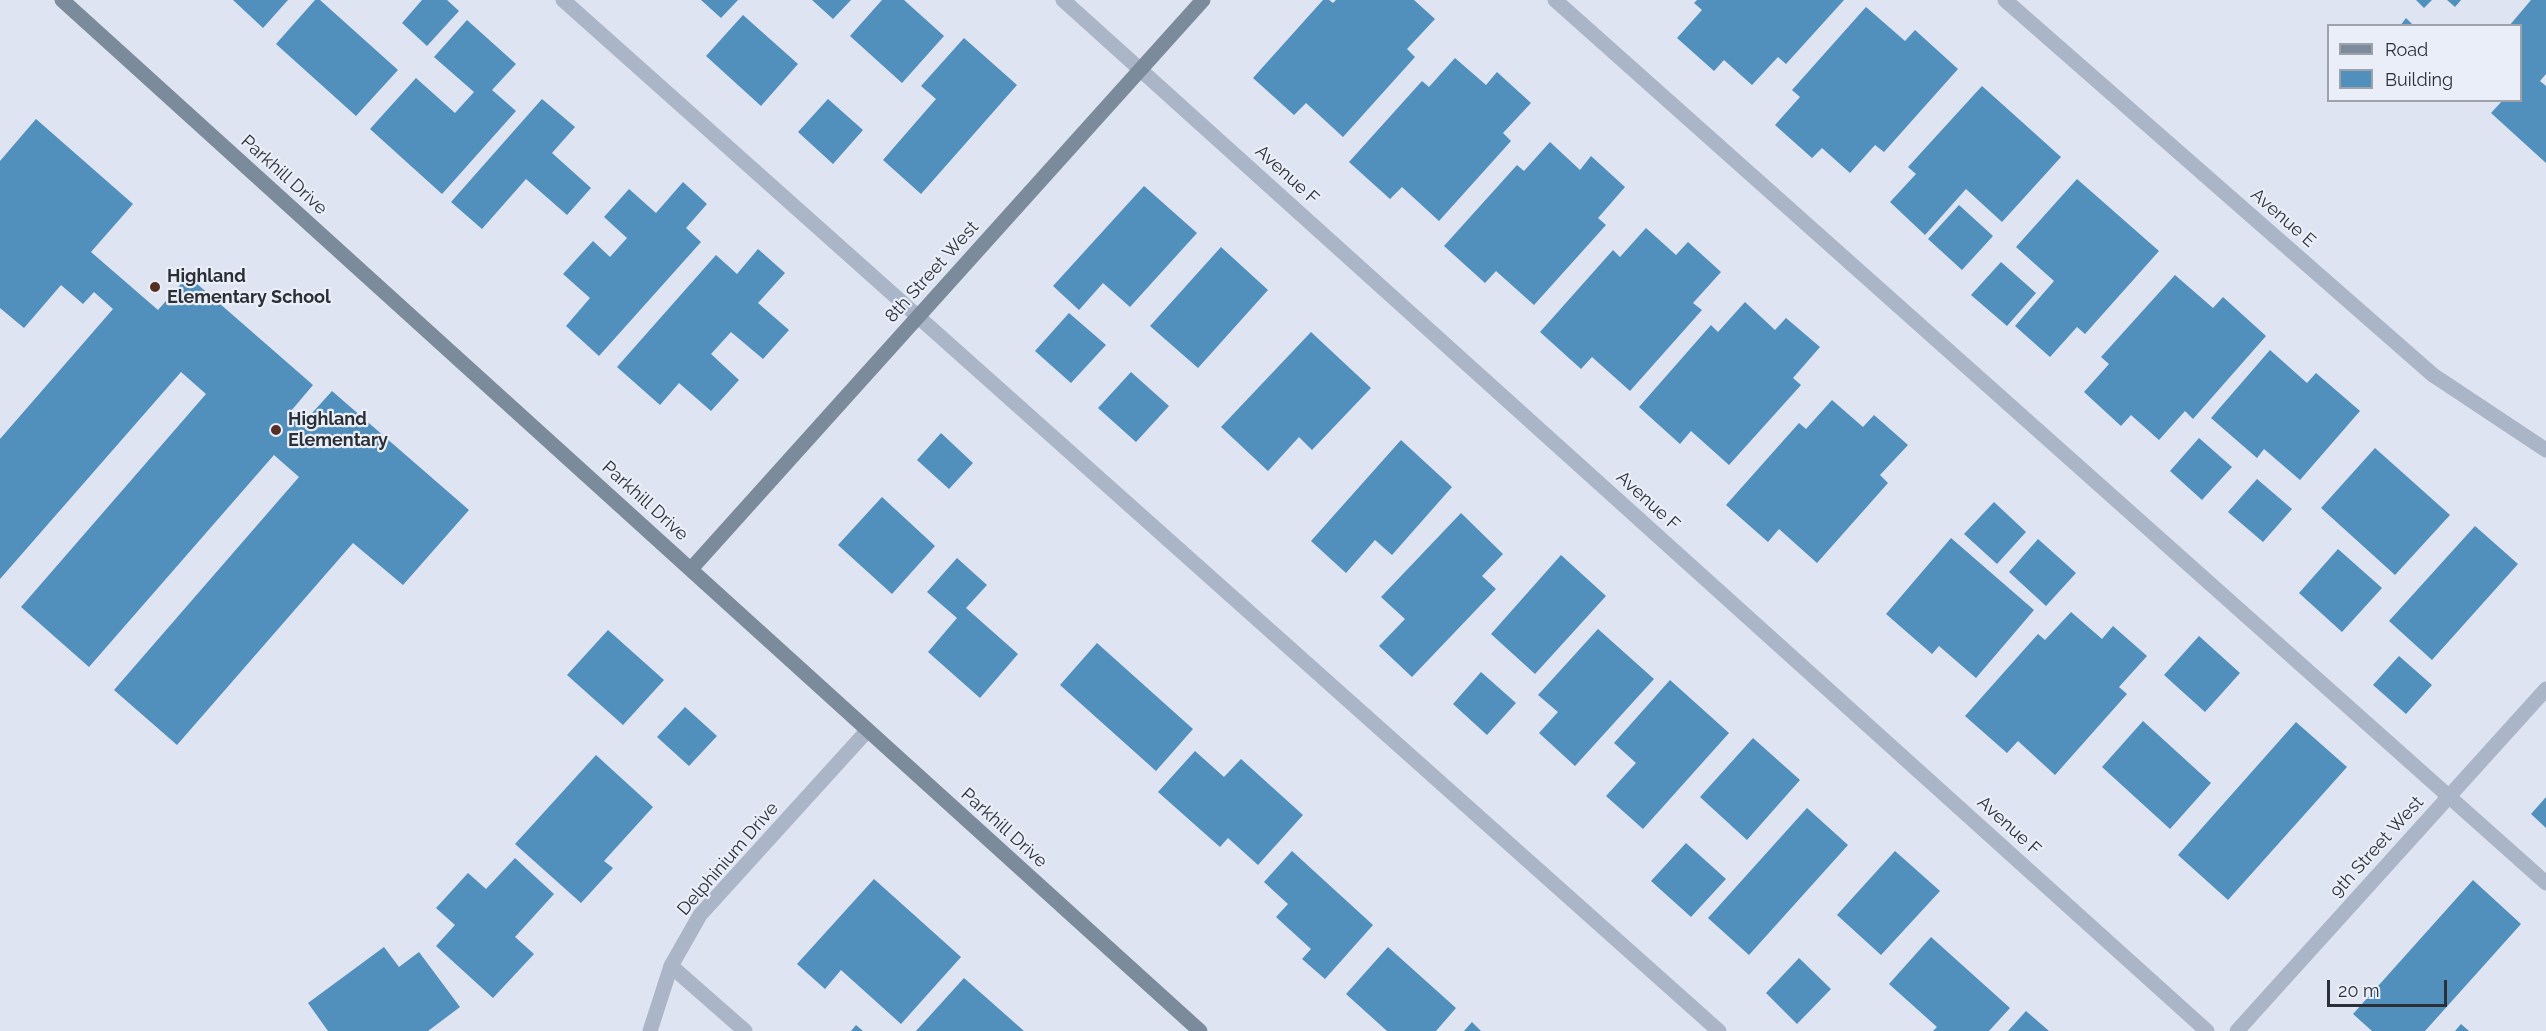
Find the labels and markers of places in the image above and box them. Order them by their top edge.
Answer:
place label: Highland Elementary School [167,266,331,308]
marker: Highland Elementary School [148,280,162,294]
place label: Highland Elementary [288,409,388,452]
marker: Highland Elementary [269,423,283,437]

